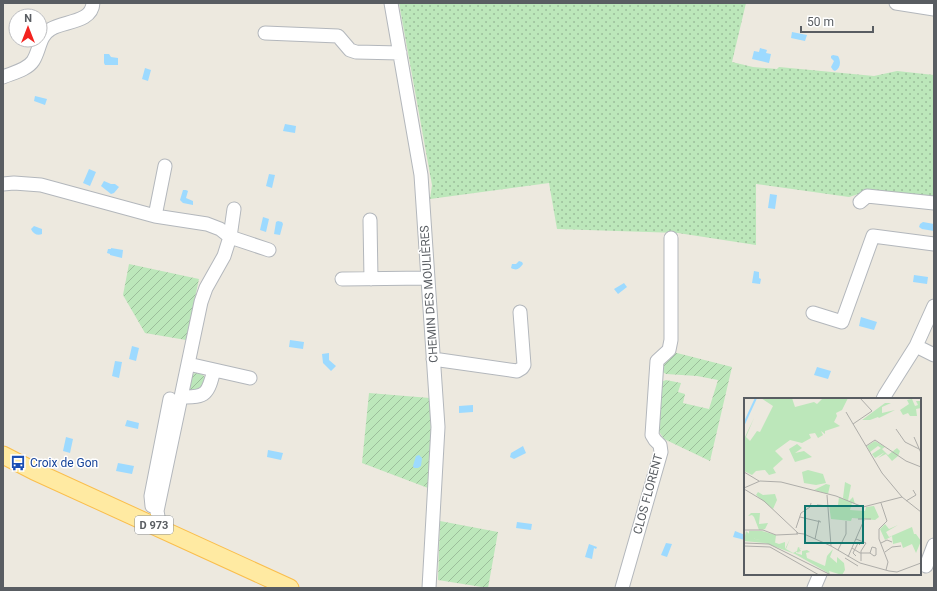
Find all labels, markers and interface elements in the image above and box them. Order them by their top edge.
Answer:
north arrow [8,8,48,48]
scale bar [801,8,873,34]
text: N [24,12,32,25]
text: 50 m [807,15,834,29]
street label: CHEMIN DES MOULIÈRES [416,225,441,363]
inset map [744,398,921,575]
street label: CLOS FLORENT [630,452,666,536]
bus stop icon: Croix de Gon [9,454,27,472]
place label: Croix de Gon [30,456,98,470]
road number: D 973 [135,516,173,534]

